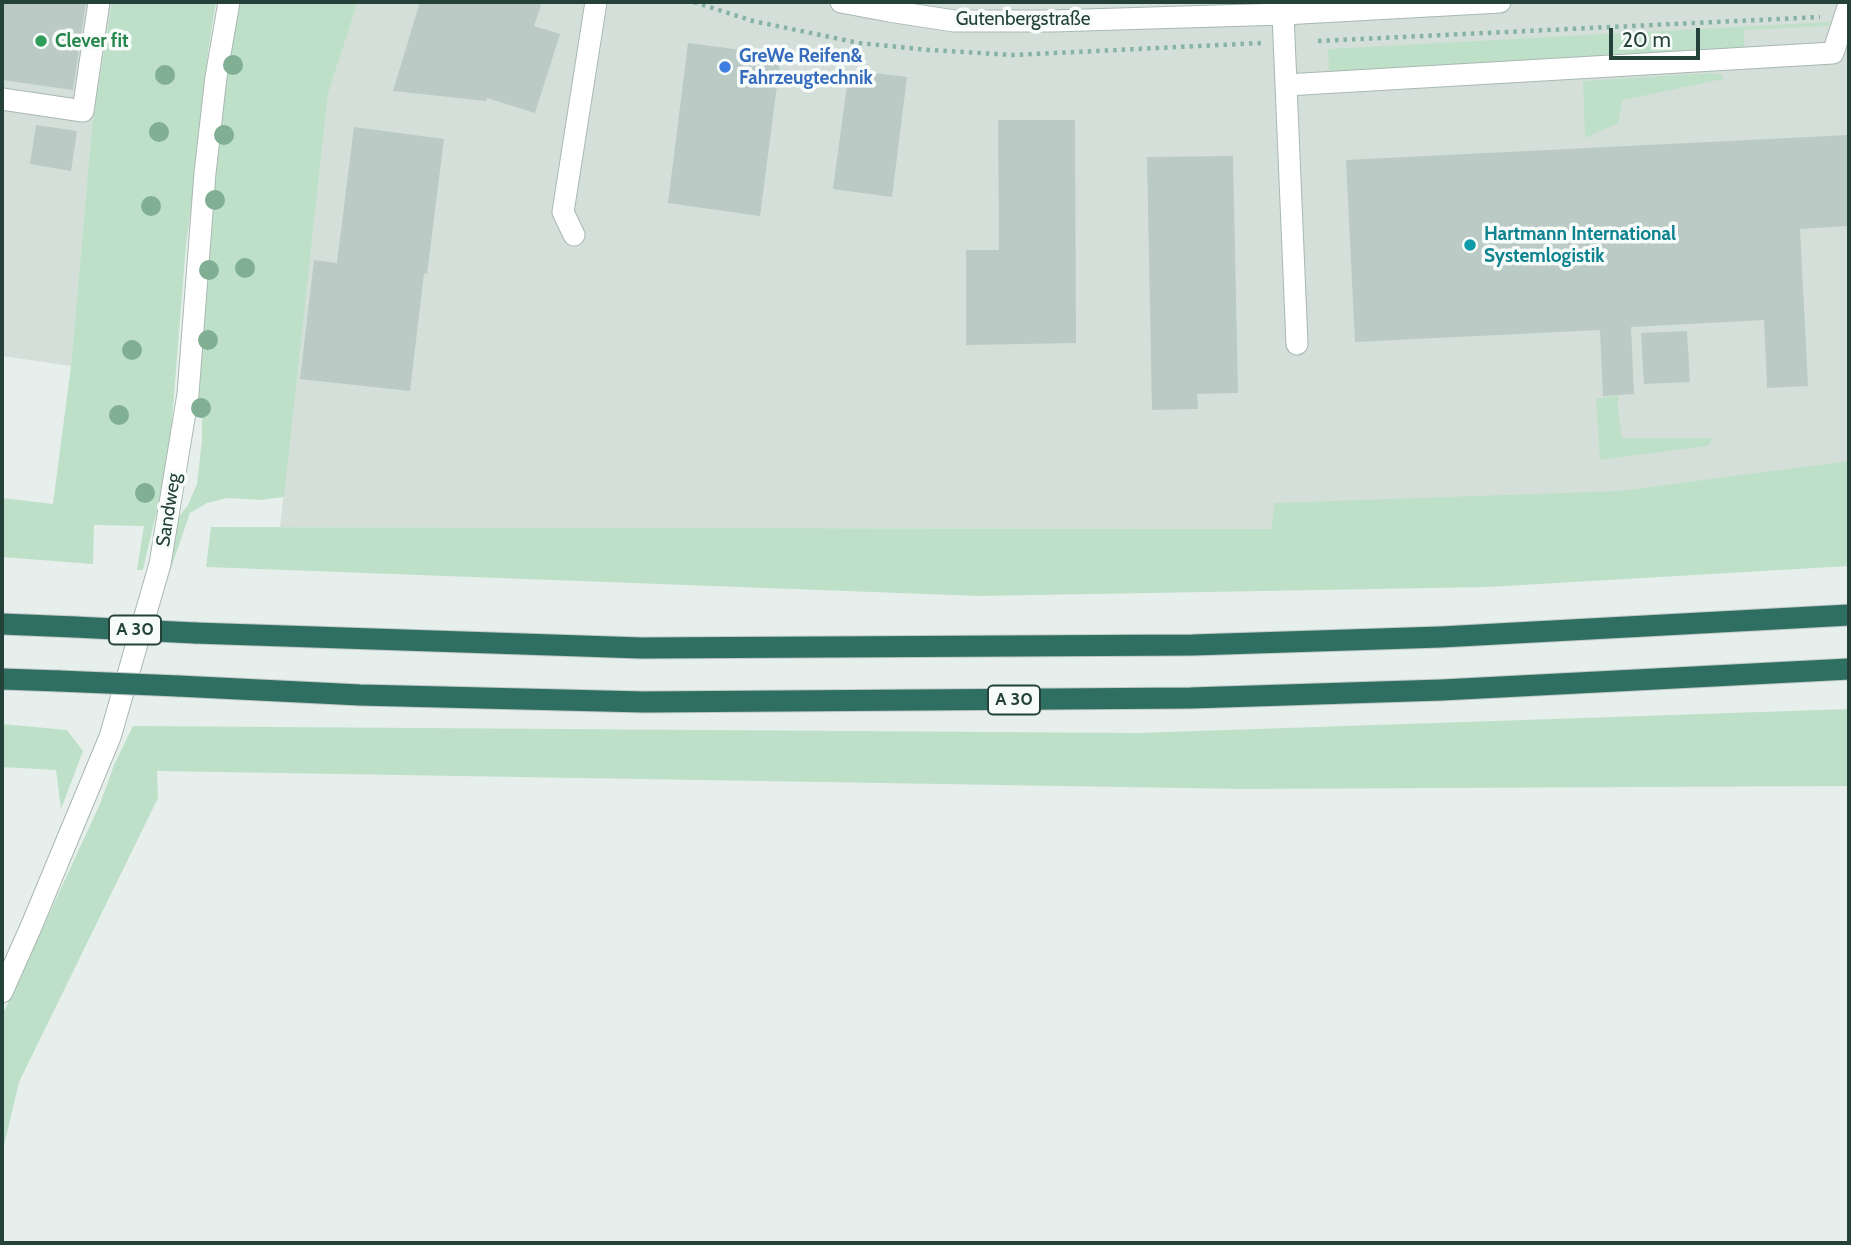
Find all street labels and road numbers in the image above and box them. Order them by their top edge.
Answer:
street label: Gutenbergstraße [956,8,1090,30]
street label: Sandweg [152,472,186,548]
road number: A 30 [109,616,161,644]
road number: A 30 [988,686,1040,714]

